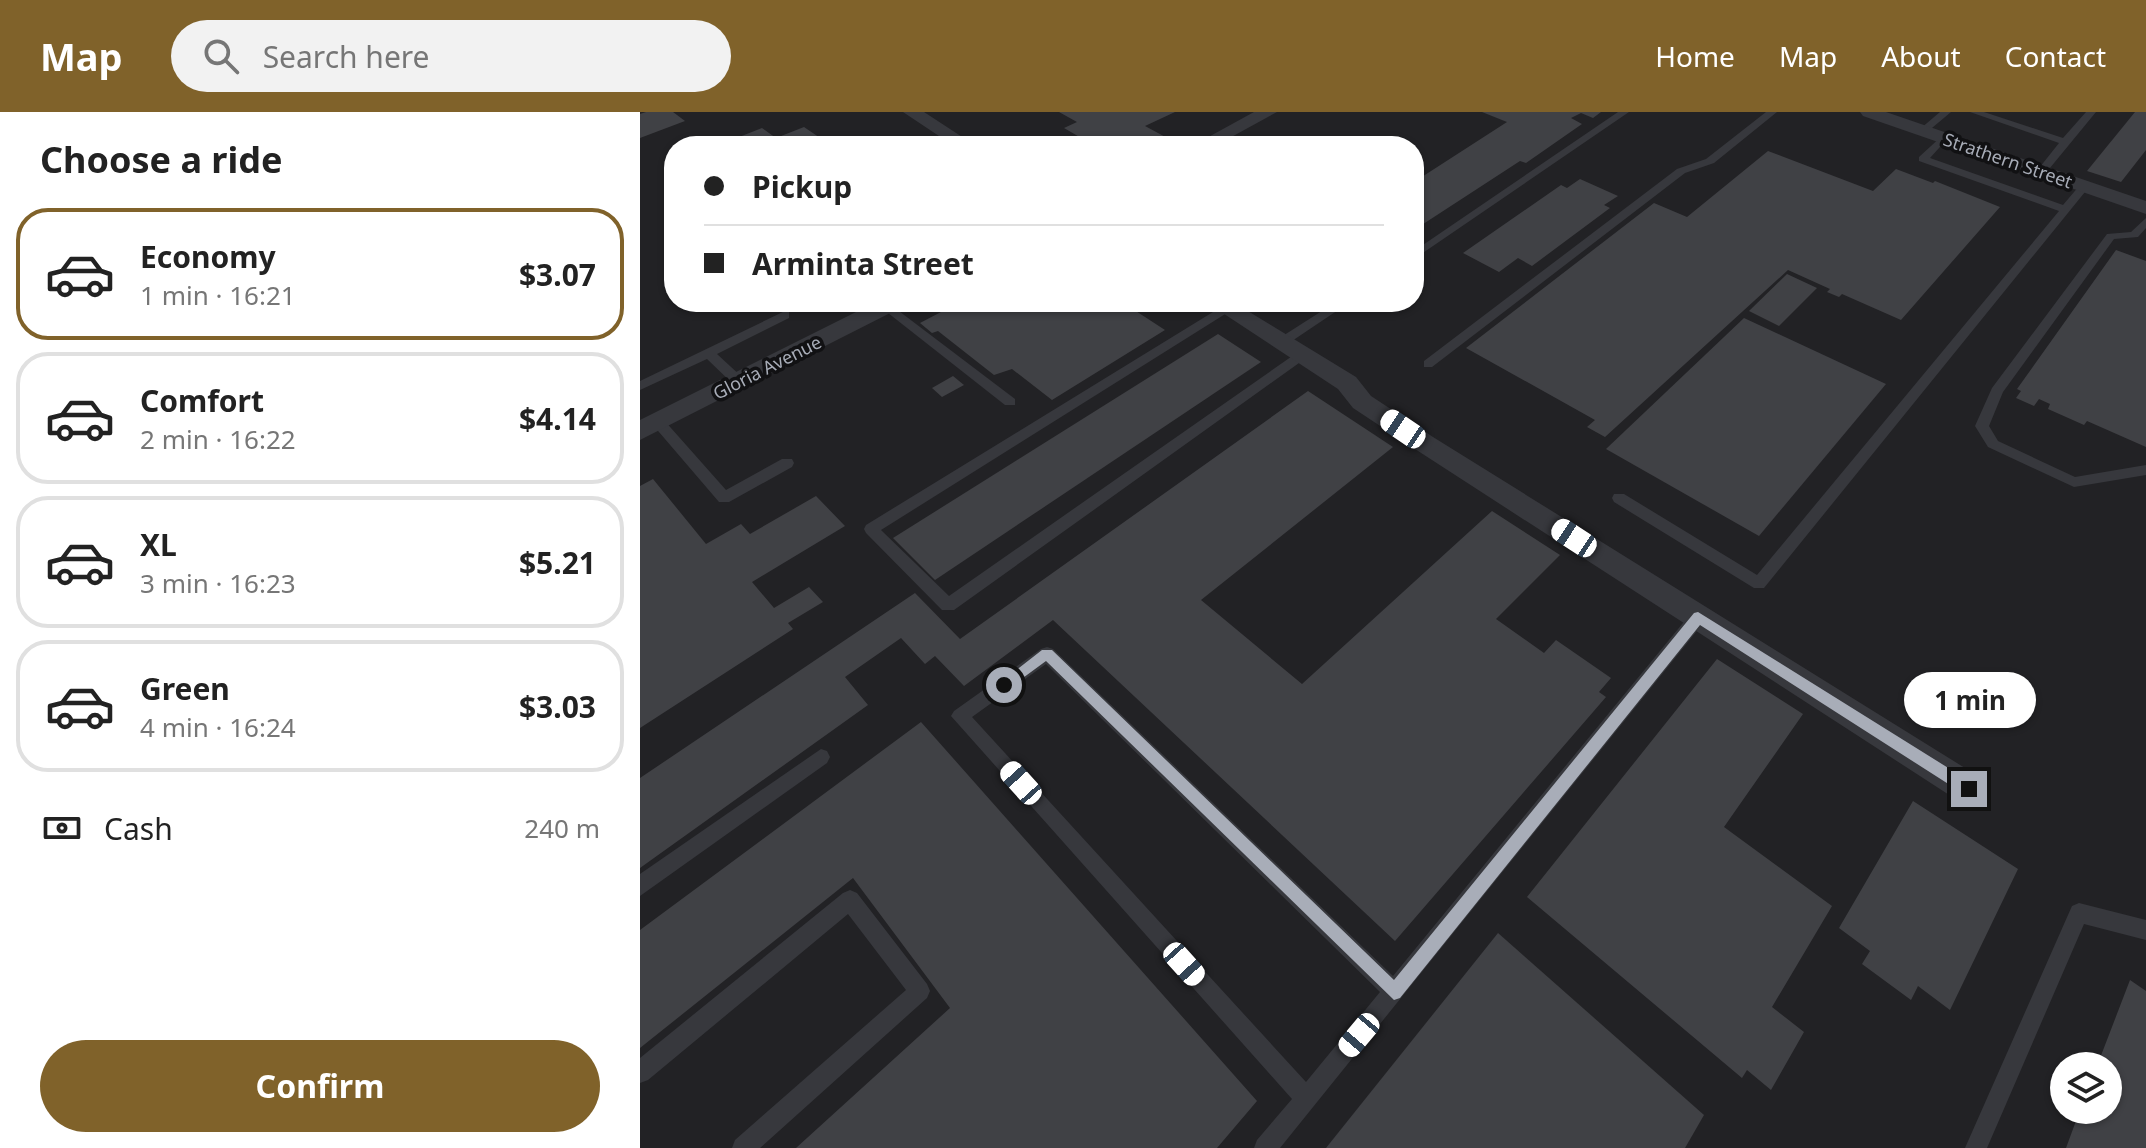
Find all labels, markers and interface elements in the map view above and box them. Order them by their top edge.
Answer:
search box [171,20,731,92]
text: Map [40,30,123,82]
icon: search [199,34,243,78]
text: Search here [263,36,430,77]
text: Home [1655,37,1735,75]
text: Map [1779,37,1837,75]
text: About [1881,37,1961,75]
text: Contact [2005,37,2106,75]
street label: Strathern Street [1940,127,2076,193]
text: Choose a ride [40,135,282,184]
text: Pickup [752,166,852,207]
text: Economy [140,236,276,277]
icon: car [44,238,116,310]
text: Arminta Street [752,243,974,284]
text: $3.07 [519,254,596,295]
text: 1 min · 16:21 [140,277,296,313]
street label: Gloria Avenue [709,329,825,405]
text: Comfort [140,380,264,421]
icon: car [44,382,116,454]
text: $4.14 [519,398,596,439]
car [1376,406,1430,452]
text: 2 min · 16:22 [140,421,296,457]
car [1547,515,1601,561]
text: XL [140,524,177,565]
icon: car [44,526,116,598]
text: $5.21 [519,542,596,583]
text: 3 min · 16:23 [140,565,296,601]
route start [986,667,1022,703]
text: Green [140,668,230,709]
icon: car [44,670,116,742]
callout: 1 min [1903,673,2035,729]
text: 1 min [1934,682,2006,718]
text: $3.03 [519,686,596,727]
text: 4 min · 16:24 [140,709,296,745]
car [996,757,1046,809]
route end [1951,771,1987,807]
icon: cash [40,806,84,850]
text: Cash [104,808,173,849]
text: 240 m [524,810,600,846]
car [1159,938,1209,990]
car [1334,1009,1384,1061]
button: Confirm [40,1040,600,1132]
map controls [2050,1052,2122,1124]
button: layers [2050,1052,2122,1124]

